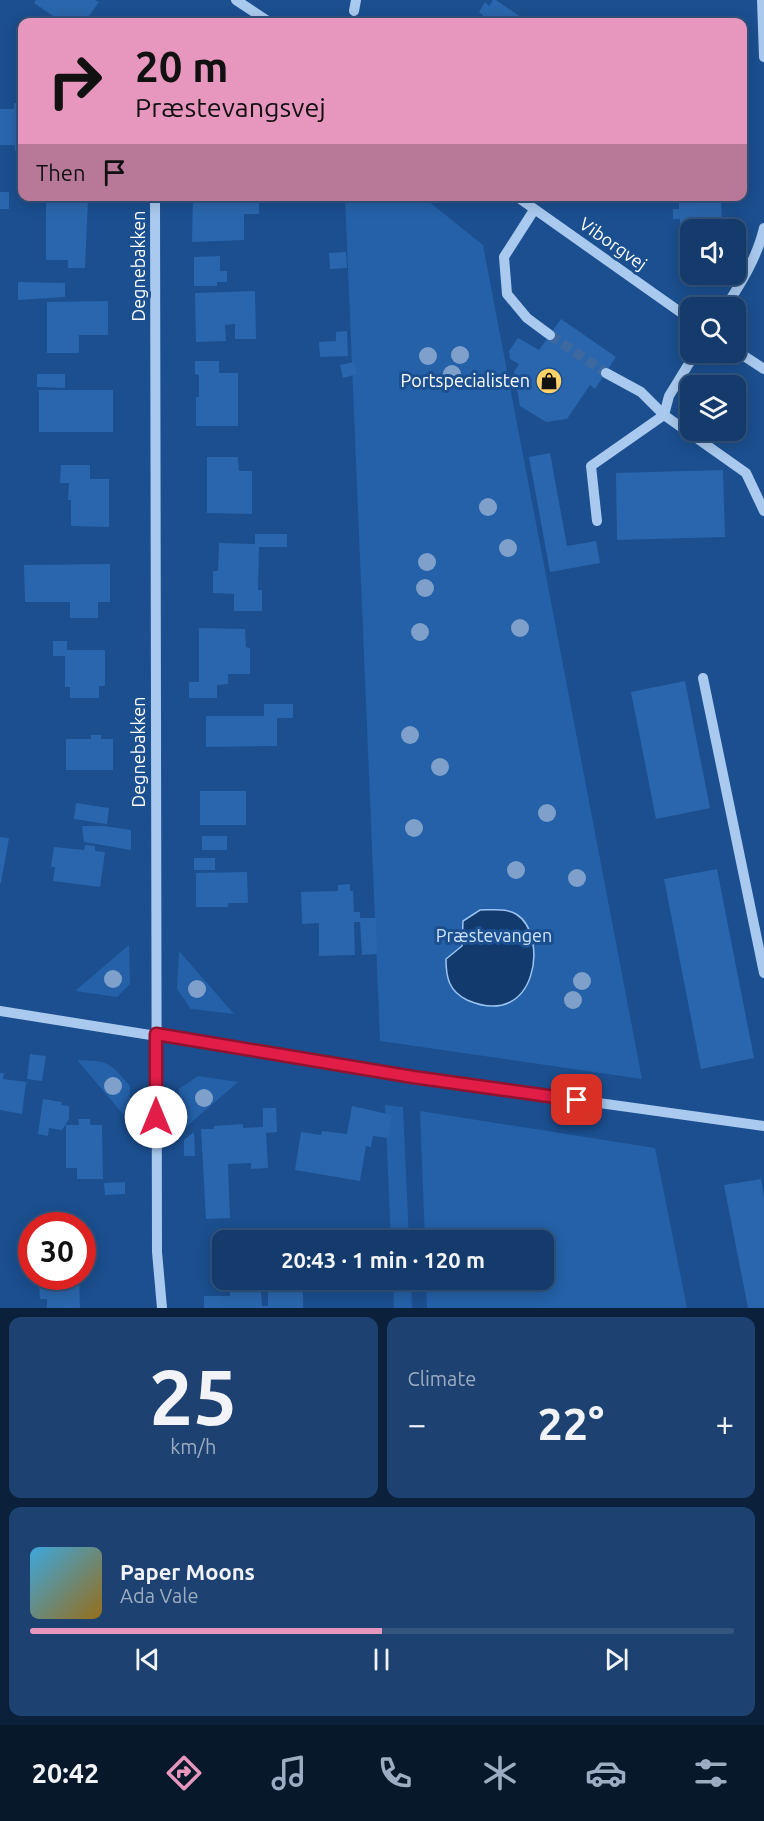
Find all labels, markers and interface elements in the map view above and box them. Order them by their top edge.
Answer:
icon: right [36,42,114,120]
text: 20 m [135,43,229,90]
text: Præstevangsvej [135,92,326,122]
icon: arrive [98,156,131,189]
text: Then [36,160,86,185]
street label: Degnebakken [128,210,148,322]
street label: Viborgvej [576,213,651,274]
map controls [680,219,746,441]
button: sound [680,219,746,285]
button: search [680,297,746,363]
shop icon: Portspecialisten [534,366,564,396]
place label: Portspecialisten [401,370,530,390]
button: layers [680,375,746,441]
street label: Degnebakken [128,696,148,808]
park label: Præstevangen [436,925,552,945]
pin [551,1074,602,1125]
icon: arrive [560,1083,593,1116]
position arrow [124,1085,188,1149]
speed limit sign: 30 [18,1212,96,1290]
text: 20:43 · 1 min · 120 m [281,1247,485,1272]
text: 25 [149,1352,237,1440]
text: Climate [408,1367,476,1390]
text: 22° [537,1398,604,1449]
text: − [408,1405,426,1442]
text: + [715,1405,734,1442]
text: km/h [170,1435,216,1458]
text: Paper Moons [120,1559,255,1584]
text: Ada Vale [120,1584,198,1607]
icon: previous [131,1643,164,1676]
icon: pause [365,1643,398,1676]
icon: next [600,1643,633,1676]
icon: directions [163,1752,205,1794]
icon: music [268,1752,310,1794]
icon: phone [374,1752,416,1794]
icon: climate [479,1752,521,1794]
icon: car [585,1752,627,1794]
icon: filters [690,1752,732,1794]
text: 20:42 [32,1758,99,1788]

